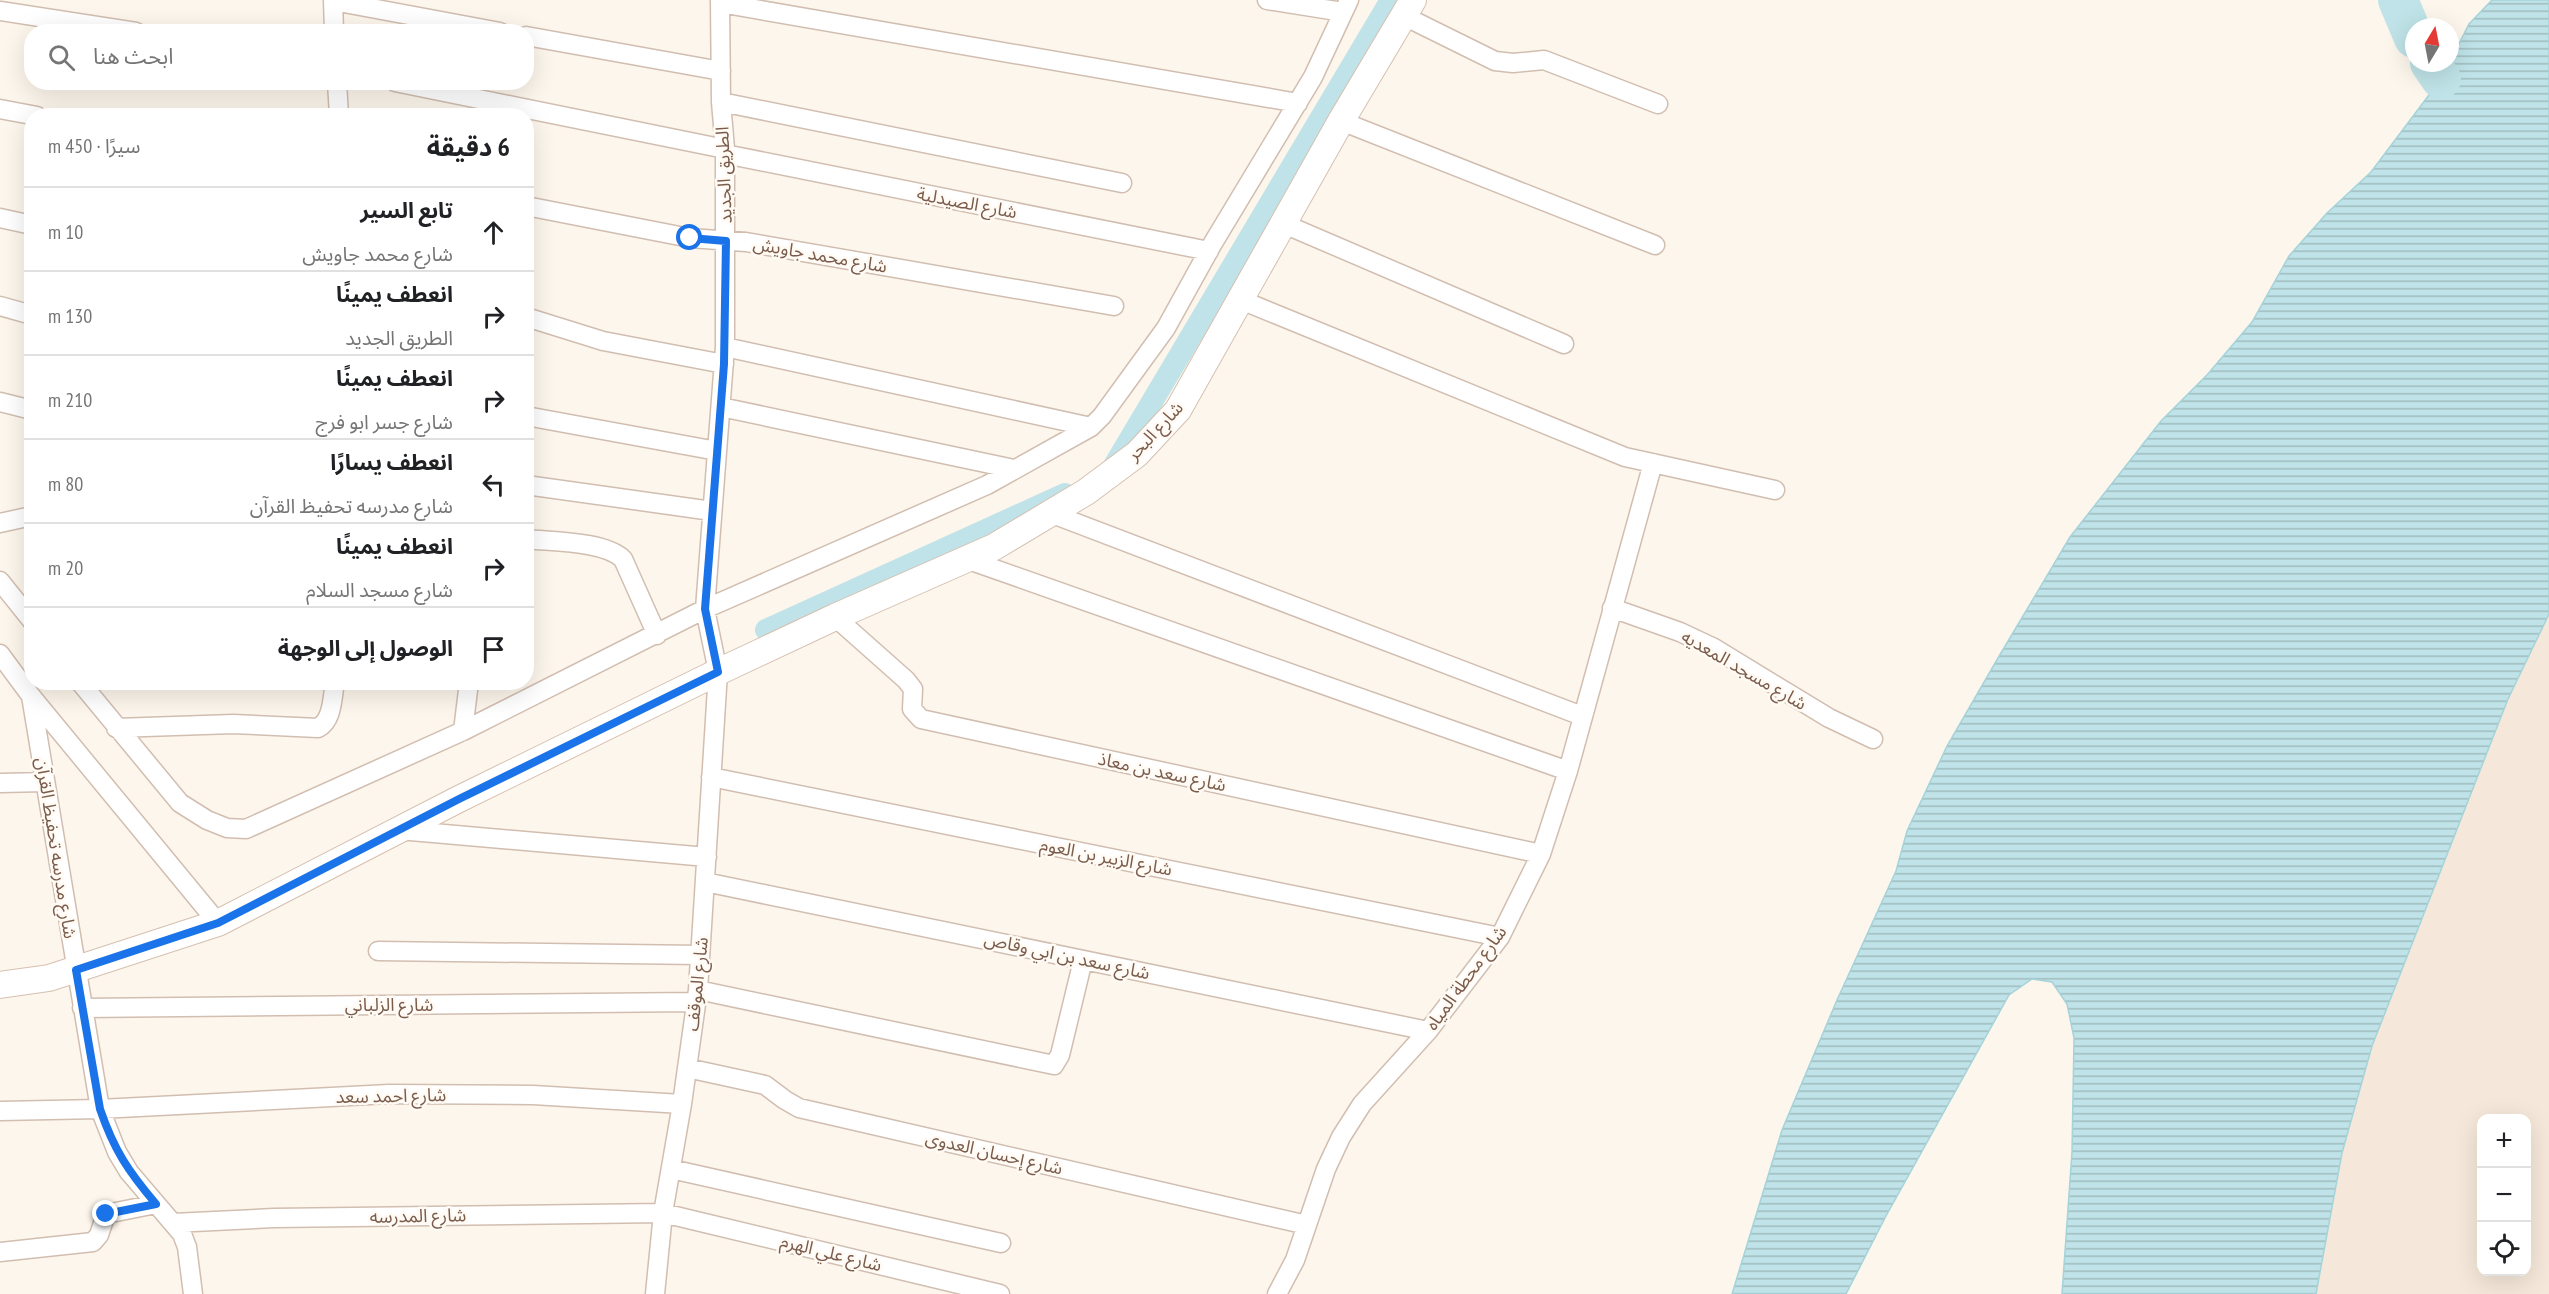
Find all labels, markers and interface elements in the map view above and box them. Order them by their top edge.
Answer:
north arrow [2405,18,2459,72]
search box [24,24,534,90]
icon: search [45,41,78,74]
text: ابحث هنا [93,42,173,70]
street label: الطريق الجديد [710,126,737,224]
text: 6 دقيقة [427,130,510,163]
text: سيرًا · 450 m [48,133,140,159]
street label: شارع الصيدلية [915,182,1019,226]
text: تابع السير [360,196,453,224]
icon: ahead [477,216,510,249]
text: 10 m [48,219,83,245]
route start [676,224,702,250]
street label: شارع محمد جاويش [751,231,889,281]
text: شارع محمد جاويش [302,241,453,267]
text: انعطف يمينًا [336,280,453,308]
icon: right [477,300,510,333]
text: 130 m [48,303,92,329]
text: الطريق الجديد [345,325,453,351]
text: انعطف يمينًا [336,364,453,392]
icon: right [477,384,510,417]
text: 210 m [48,387,92,413]
street label: شارع البحر [1121,396,1190,468]
text: شارع جسر ابو فرج [315,409,453,435]
text: انعطف يسارًا [330,448,453,476]
icon: left [477,468,510,501]
text: 80 m [48,471,83,497]
text: شارع مدرسه تحفيظ القرآن [250,493,453,519]
text: انعطف يمينًا [336,532,453,560]
icon: right [477,552,510,585]
text: 20 m [48,555,83,581]
text: شارع مسجد السلام [306,577,453,603]
street label: شارع مسجد المعديه [1676,624,1811,717]
icon: arrive [477,633,510,666]
text: الوصول إلى الوجهة [278,634,453,662]
street label: شارع سعد بن معاذ [1095,747,1228,799]
street label: شارع مدرسه تحفيظ القرآن [28,756,82,941]
street label: شارع الزبير بن العوم [1037,832,1174,884]
street label: شارع محطة المياه [1420,921,1514,1036]
street label: شارع سعد بن ابي وقاص [982,927,1152,987]
street label: شارع الموقف [680,936,716,1032]
street label: شارع الزلباني [345,993,433,1019]
street label: شارع احمد سعد [335,1083,447,1111]
map controls [2477,1114,2531,1276]
button: + [2477,1114,2531,1168]
street label: شارع إحسان العدوى [923,1126,1065,1182]
button: − [2477,1168,2531,1222]
route end [92,1200,118,1226]
street label: شارع المدرسه [369,1203,467,1231]
button: locate [2477,1222,2531,1276]
street label: شارع علي الهرم [777,1229,884,1279]

